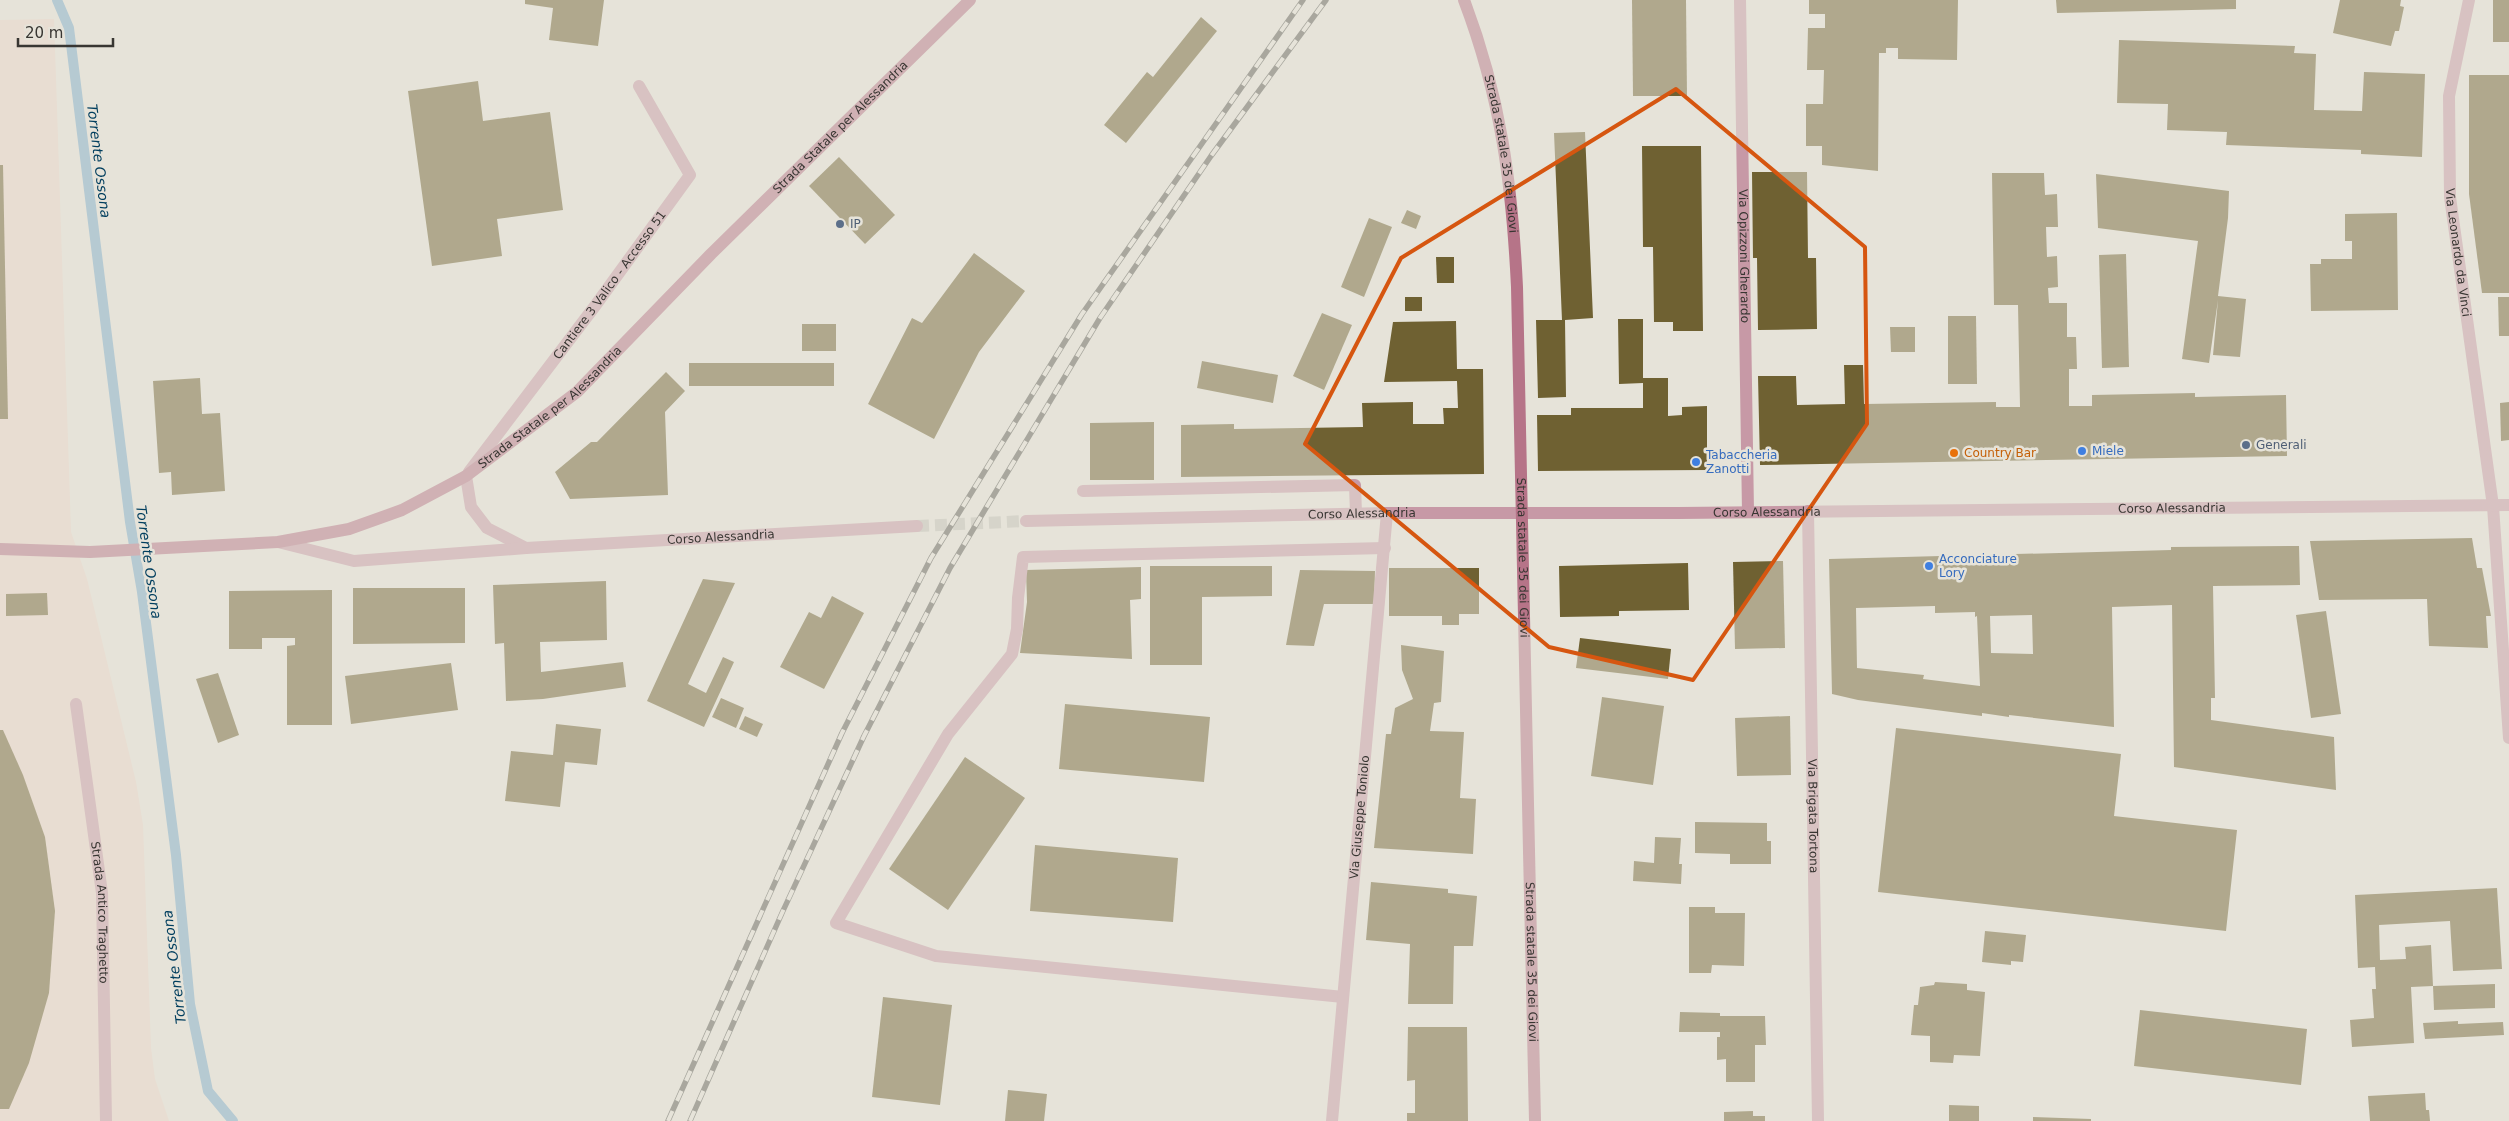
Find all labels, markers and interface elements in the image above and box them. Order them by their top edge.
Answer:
scale bar [18,15,112,47]
text: 20 m [25,24,63,42]
street label: Strada Statale per Alessandria [770,58,911,196]
street label: Strada statale 35 dei Giovi [1481,73,1521,233]
water label: Torrente Ossona [84,103,114,219]
street label: Via Leonardo da Vinci [2443,188,2474,318]
street label: Via Opizzoni Gherardo [1736,189,1752,323]
street label: Cantiere 3 Valico - Accesso 51 [550,208,669,362]
place label: IP [850,217,861,231]
marker: IP [834,218,846,230]
street label: Strada Statale per Alessandria [475,343,625,471]
place label: Generali [2256,438,2307,452]
marker: Generali [2240,439,2252,451]
place label: Miele [2092,444,2124,458]
marker: Miele [2076,445,2088,457]
place label: Country Bar [1964,446,2036,460]
marker: Country Bar [1948,447,1960,459]
place label: Tabaccheria Zanotti [1705,448,1777,476]
marker: Tabaccheria Zanotti [1690,456,1702,468]
street label: Strada statale 35 dei Giovi [1514,478,1531,638]
street label: Corso Alessandria [2118,501,2226,516]
water label: Torrente Ossona [133,504,165,620]
street label: Corso Alessandria [1713,505,1821,520]
street label: Corso Alessandria [1308,506,1416,522]
street label: Corso Alessandria [667,527,775,547]
place label: Acconciature Lory [1939,552,2017,580]
marker: Acconciature Lory [1923,560,1935,572]
street label: Via Giuseppe Toniolo [1347,755,1372,880]
street label: Via Brigata Tortona [1805,759,1821,873]
street label: Strada Antico Traghetto [88,841,111,984]
street label: Strada statale 35 dei Giovi [1523,882,1540,1042]
water label: Torrente Ossona [159,909,189,1025]

